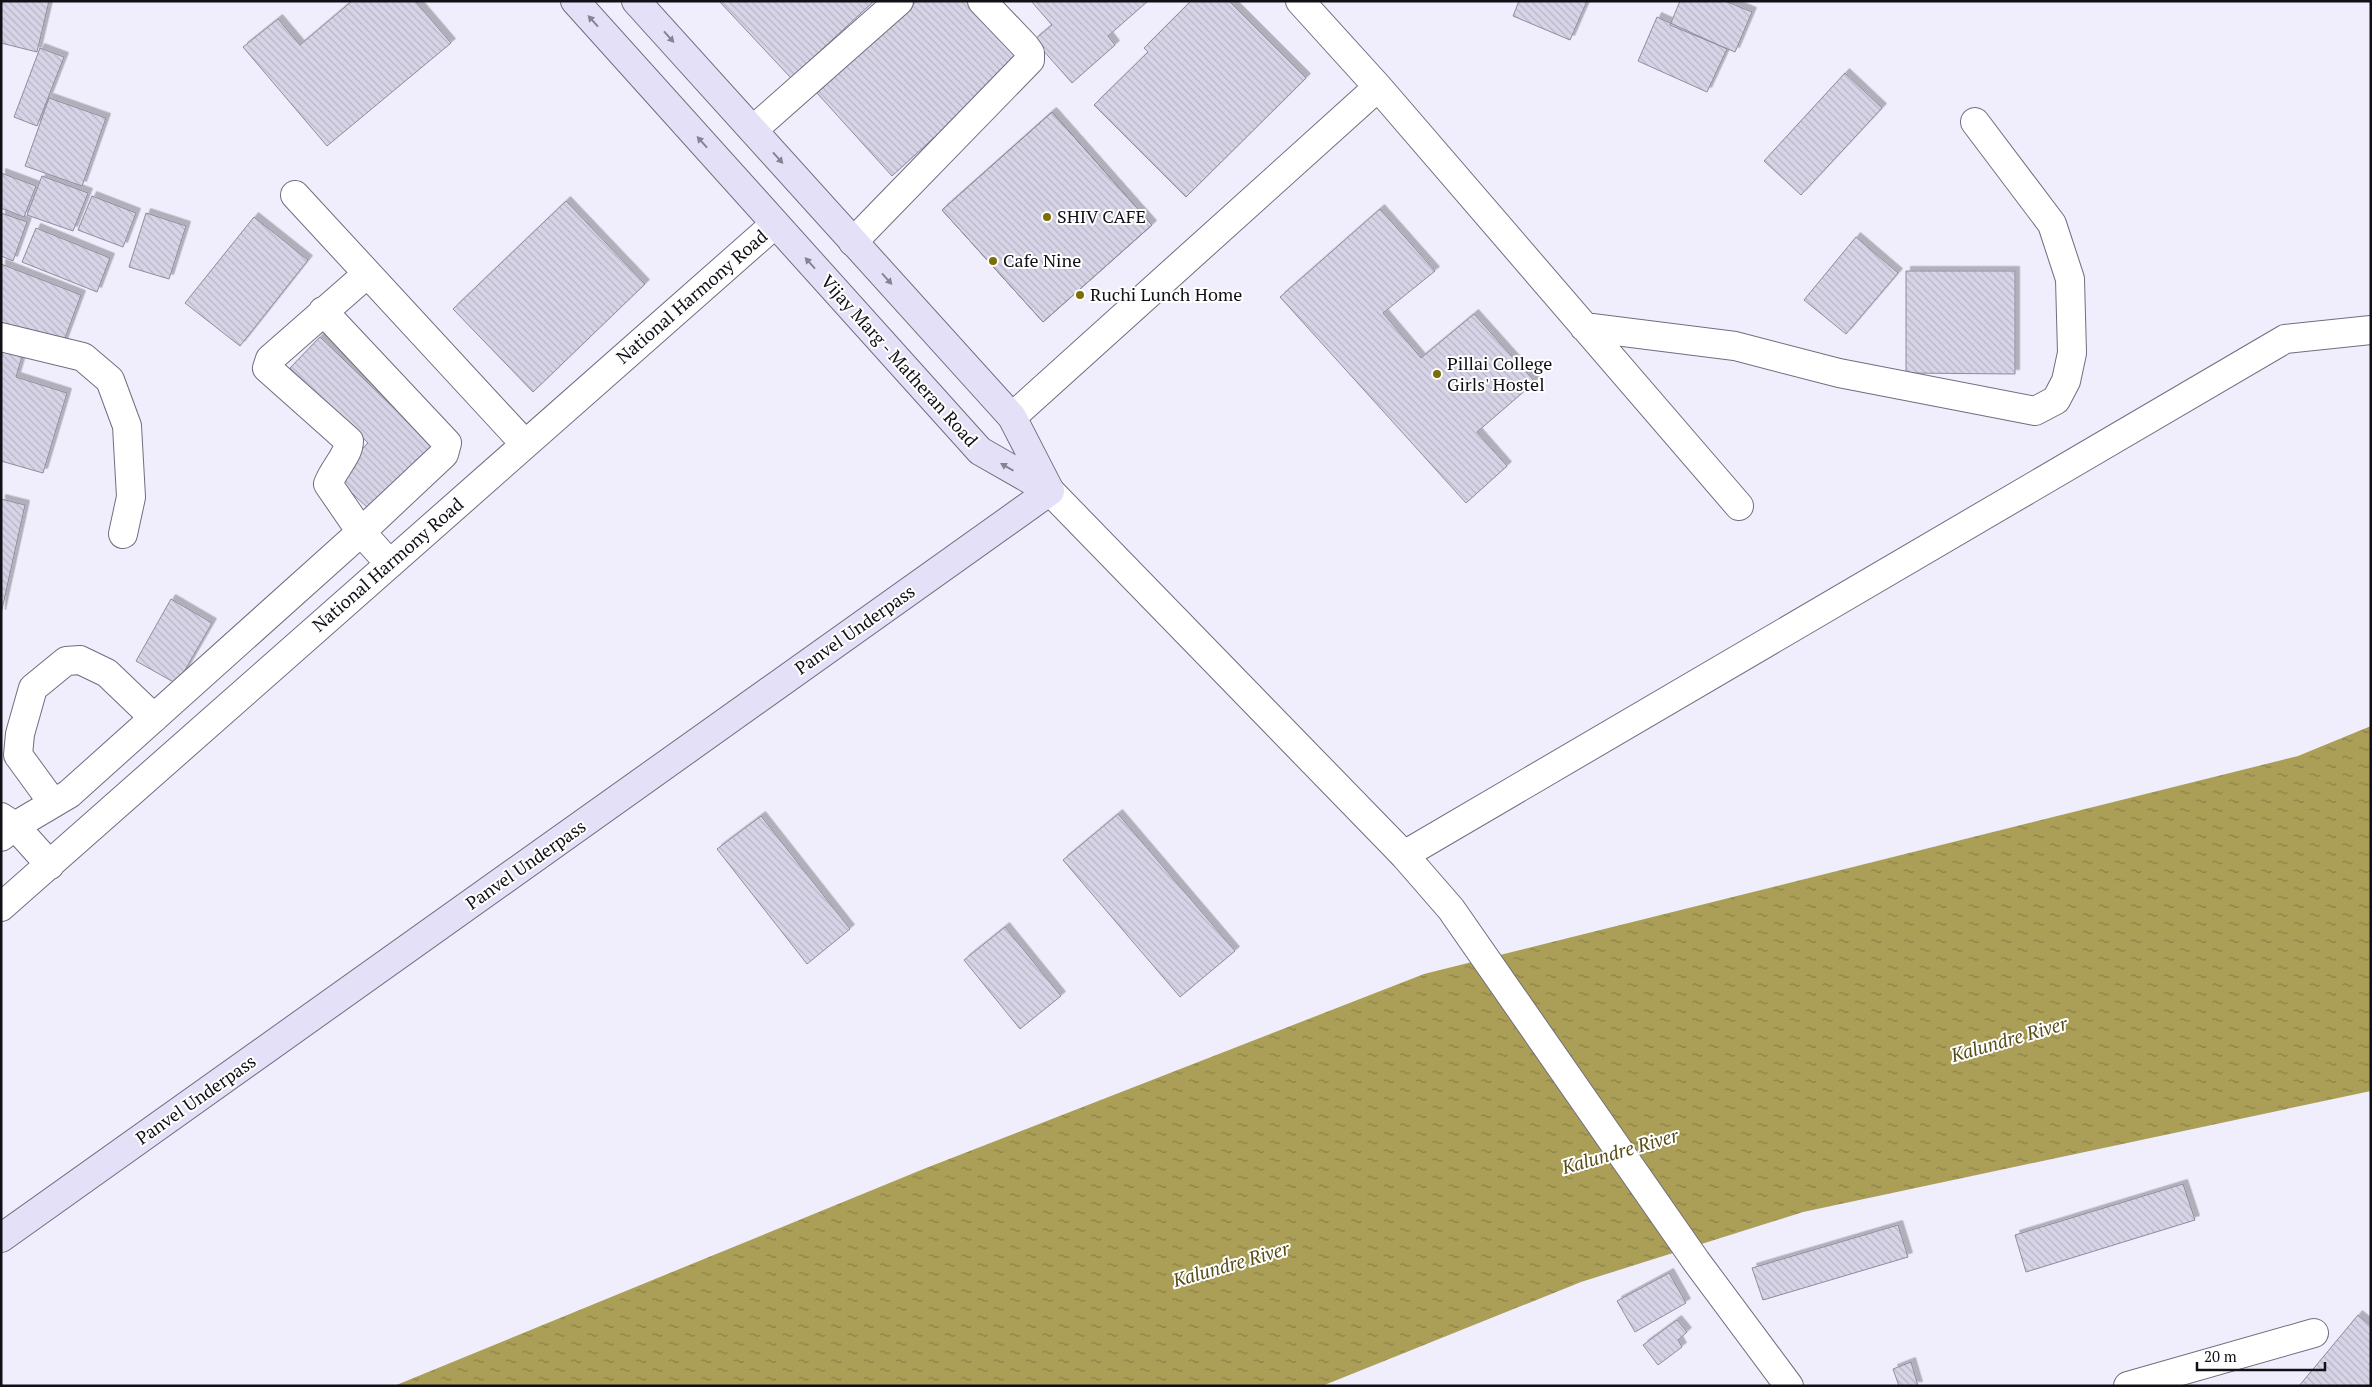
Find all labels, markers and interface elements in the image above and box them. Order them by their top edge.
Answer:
one-way arrow [587,16,599,28]
one-way arrow [663,31,675,43]
one-way arrow [696,136,708,148]
one-way arrow [772,152,783,165]
place label: SHIV CAFE [1057,204,1146,228]
marker: SHIV CAFE [1041,211,1053,223]
street label: National Harmony Road [611,224,772,369]
place label: Cafe Nine [1003,248,1081,272]
marker: Cafe Nine [987,255,999,267]
one-way arrow [804,257,816,269]
street label: Vijay Marg - Matheran Road [816,269,984,451]
one-way arrow [881,272,892,285]
place label: Ruchi Lunch Home [1090,282,1242,306]
marker: Ruchi Lunch Home [1074,289,1086,301]
place label: Pillai College Girls' Hostel [1447,351,1552,396]
marker: Pillai College Girls' Hostel [1431,368,1443,380]
one-way arrow [1001,462,1014,471]
street label: National Harmony Road [307,492,468,637]
street label: Panvel Underpass [789,579,919,680]
street label: Panvel Underpass [460,814,590,915]
water label: Kalundre River [1947,1010,2071,1067]
street label: Panvel Underpass [130,1049,260,1150]
water label: Kalundre River [1558,1122,1682,1179]
water label: Kalundre River [1169,1235,1293,1292]
scale bar [2197,1340,2324,1372]
text: 20 m [2204,1346,2237,1366]

